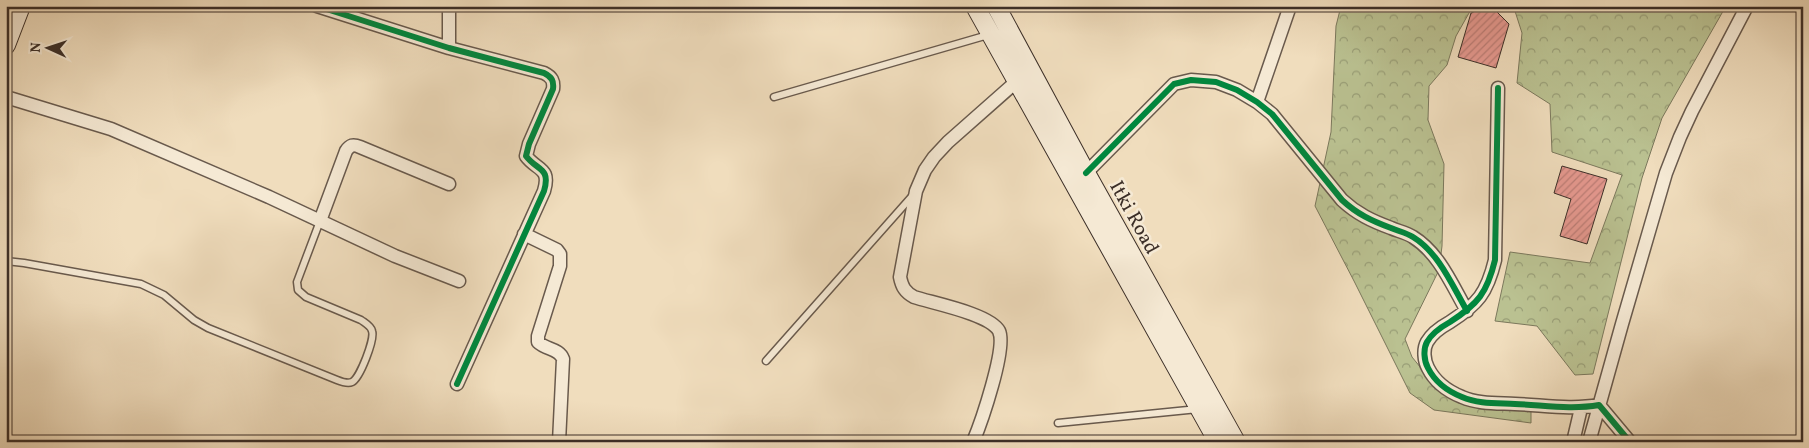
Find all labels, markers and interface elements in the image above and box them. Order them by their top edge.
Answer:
north arrow [22,22,72,72]
text: N [27,42,46,53]
street label: Itki Road [1102,176,1165,260]

